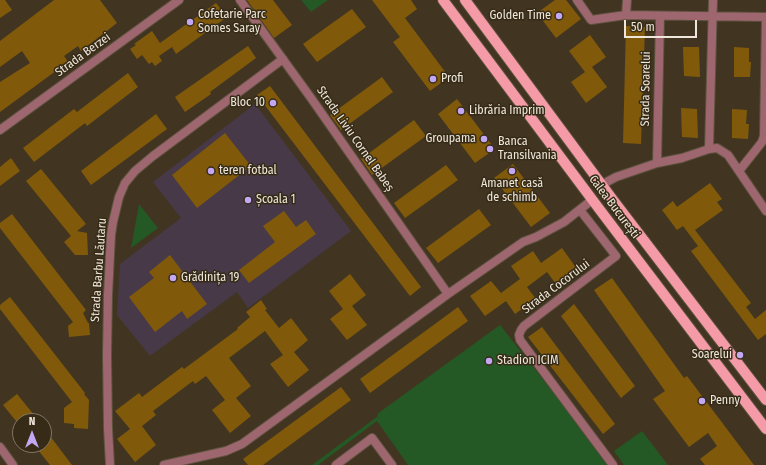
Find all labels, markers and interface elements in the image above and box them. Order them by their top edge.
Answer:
place label: Cofetarie Parc Somes Saray [198,8,266,36]
place label: Golden Time [489,9,551,23]
marker: Golden Time [554,11,564,21]
scale bar [626,12,699,38]
marker: Cofetarie Parc Somes Saray [185,17,195,27]
text: 50 m [631,20,655,34]
street label: Strada Berzei [53,30,113,80]
street label: Strada Soarelui [638,51,654,127]
place label: Profi [441,72,463,86]
marker: Profi [428,74,438,84]
street label: Strada Liviu Cornel Babeș [313,84,397,194]
place label: Bloc 10 [230,96,265,110]
marker: Bloc 10 [268,98,278,108]
place label: Librăria Imprim [469,104,545,118]
marker: Librăria Imprim [456,106,466,116]
place label: Groupama [425,132,476,146]
marker: Groupama [479,134,489,144]
place label: Banca Transilvania [498,135,557,163]
marker: Banca Transilvania [485,144,495,154]
place label: teren fotbal [219,164,277,178]
marker: teren fotbal [206,166,216,176]
marker: Amanet casă de schimb [507,166,517,176]
street label: Calea București [586,173,642,241]
place label: Amanet casă de schimb [481,177,543,205]
place label: Școala 1 [256,193,295,207]
marker: Școala 1 [243,195,253,205]
street label: Strada Barbu Lăutaru [88,217,110,323]
street label: Strada Cocorului [519,257,593,317]
place label: Grădinița 19 [181,271,239,285]
marker: Grădinița 19 [168,273,178,283]
place label: Soarelui [692,348,732,362]
marker: Soarelui [735,350,745,360]
place label: Stadion ICIM [497,354,558,368]
marker: Stadion ICIM [484,356,494,366]
place label: Penny [710,394,740,408]
marker: Penny [697,396,707,406]
north arrow [12,413,52,453]
text: N [29,415,35,428]

